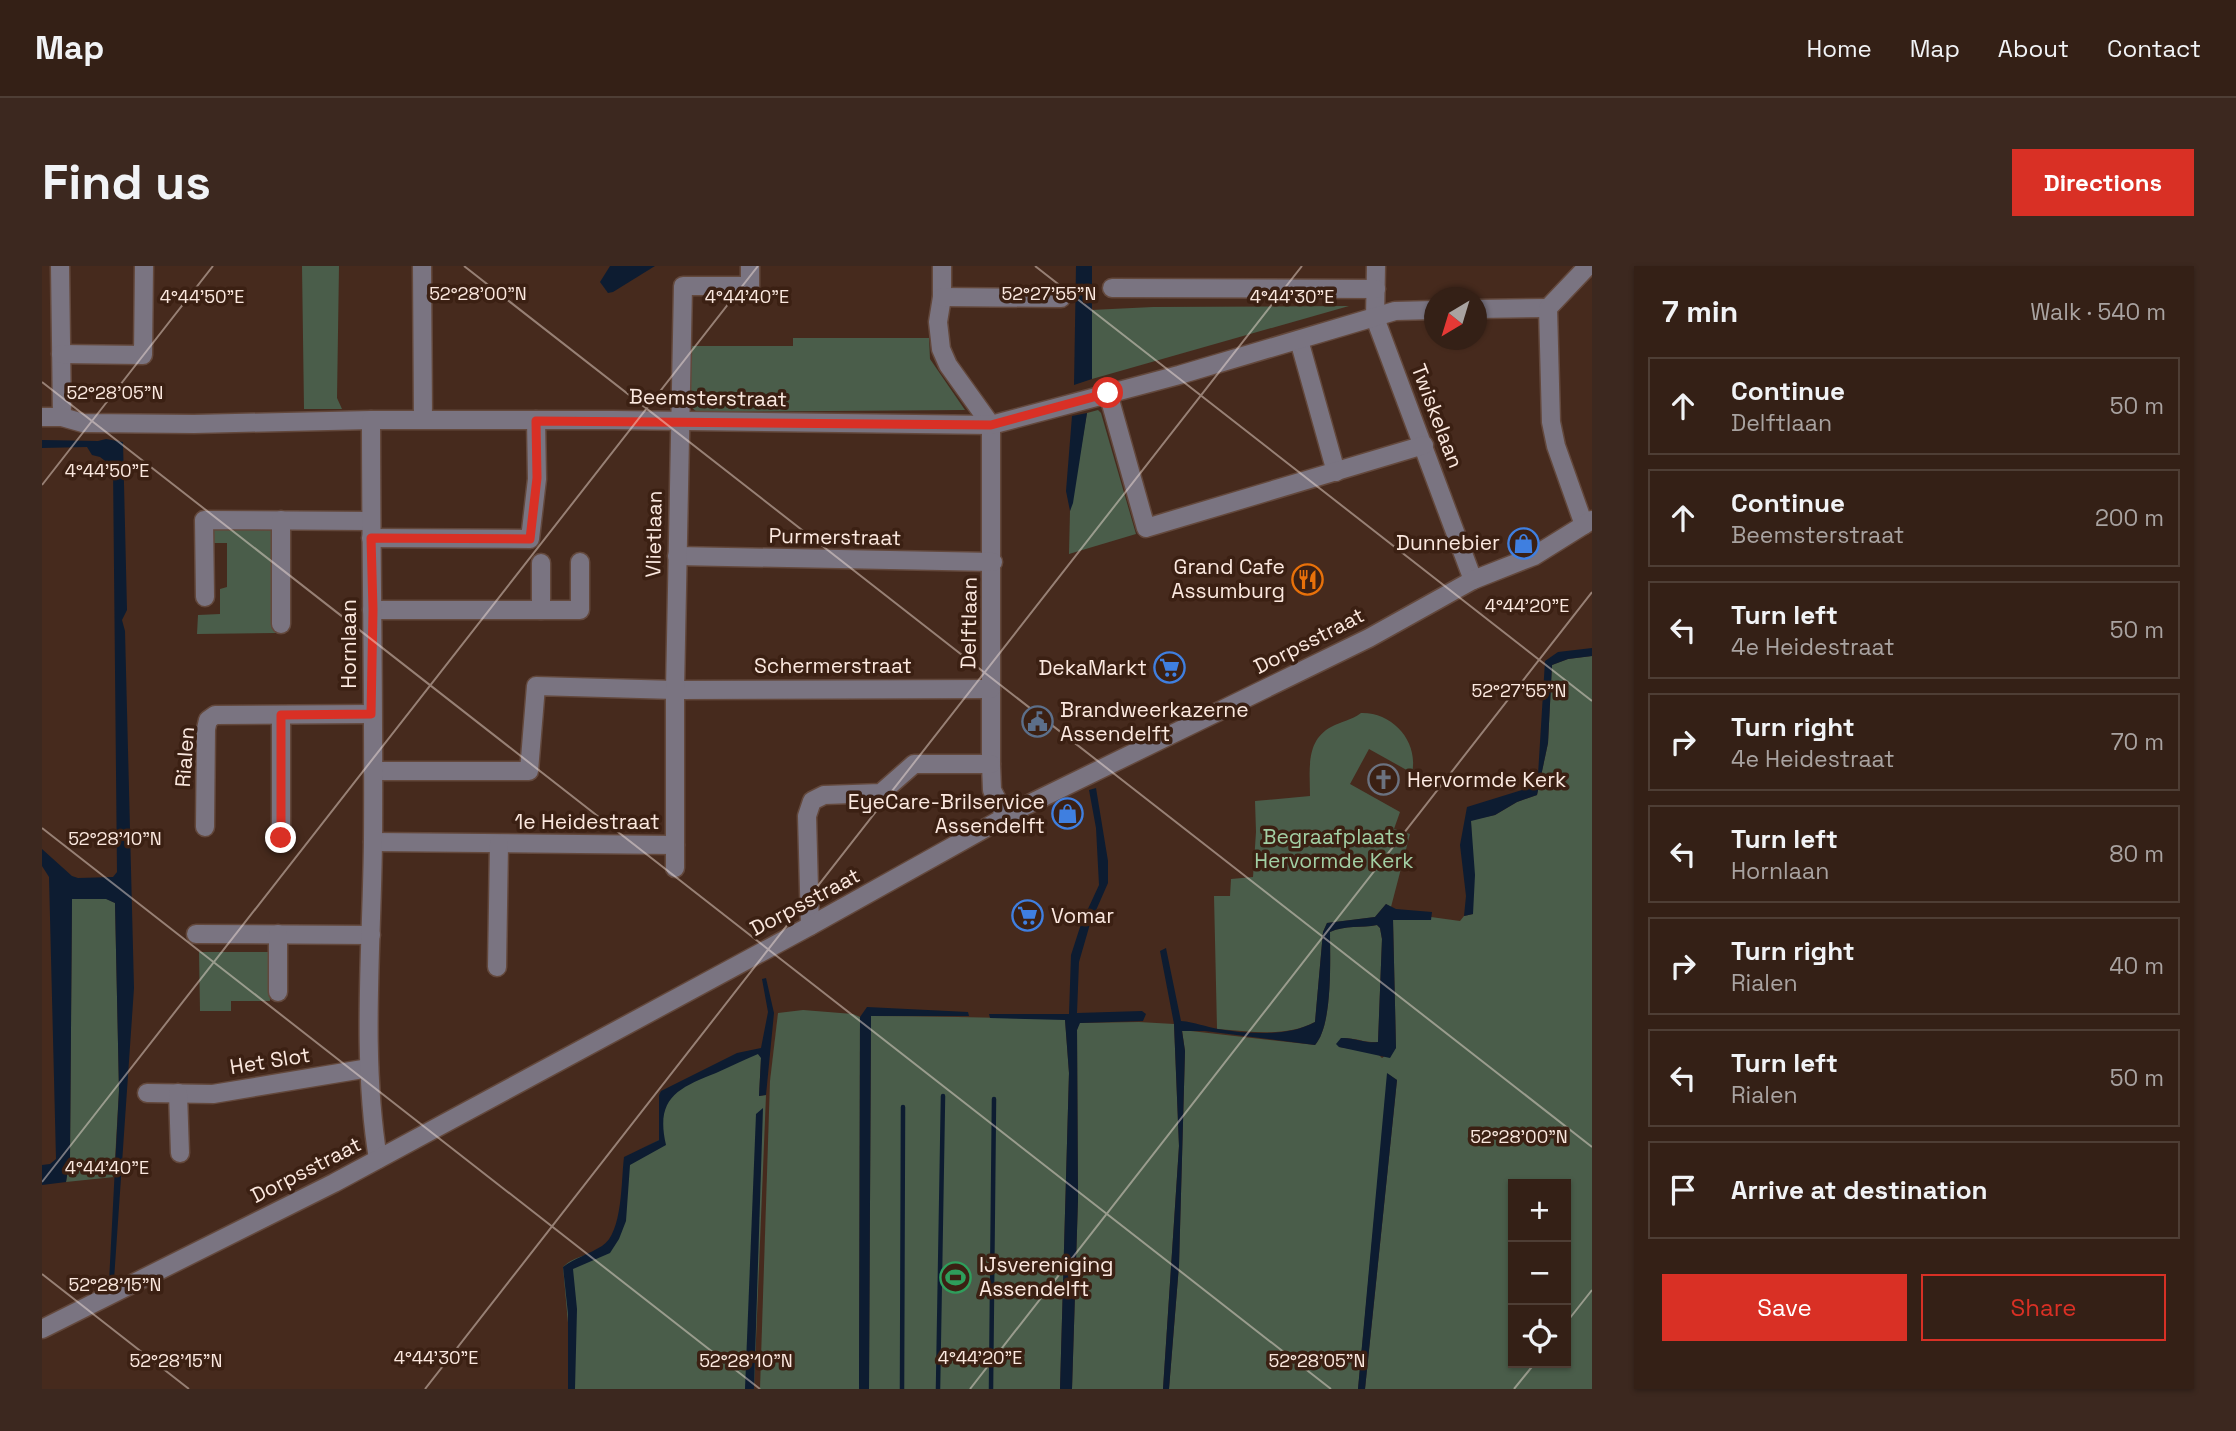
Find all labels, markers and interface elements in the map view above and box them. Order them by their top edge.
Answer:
text: Map [35,27,104,69]
text: Home [1806,33,1872,64]
text: Map [1910,33,1960,64]
text: About [1998,33,2069,64]
text: Contact [2107,33,2201,64]
button: Directions [2012,149,2194,216]
text: Find us [42,151,211,213]
text: 52°28'00"N [429,282,527,305]
text: 52°27'55"N [1002,282,1096,305]
text: 4°44'50"E [160,285,244,308]
text: 4°44'40"E [705,285,789,308]
text: 4°44'30"E [1250,285,1334,308]
north arrow [1424,287,1487,350]
text: 7 min [1662,292,1738,331]
text: Walk · 540 m [2030,297,2166,327]
street label: Twiskelaan [1405,360,1470,472]
text: Continue [1731,374,1845,408]
route start [1092,377,1123,408]
text: 52°28'05"N [67,381,163,404]
street label: Beemsterstraat [629,383,787,412]
icon: ahead [1664,387,1702,425]
text: 50 m [2110,391,2164,421]
text: Delftlaan [1731,408,1832,438]
text: 4°44'50"E [65,459,149,482]
text: Continue [1731,486,1845,520]
street label: Vlietlaan [639,490,668,578]
icon: ahead [1664,499,1702,537]
text: 200 m [2095,503,2164,533]
text: Beemsterstraat [1731,520,1904,550]
street label: Purmerstraat [768,522,902,551]
shop icon: Dunnebier [1506,526,1540,560]
place label: Dunnebier [1396,529,1500,556]
place label: Grand Cafe Assumburg [1171,553,1285,604]
restaurant icon: Grand Cafe Assumburg [1291,562,1325,596]
street label: Delftlaan [954,577,983,669]
text: 4°44'20"E [1485,594,1569,617]
text: Turn left [1731,598,1838,632]
street label: Hornlaan [335,599,362,689]
street label: Dorpsstraat [1249,601,1369,680]
icon: left [1664,611,1702,649]
text: 50 m [2110,615,2164,645]
text: 4e Heidestraat [1731,632,1895,662]
supermarket icon: DekaMarkt [1153,651,1187,685]
street label: Schermerstraat [754,652,912,679]
place label: DekaMarkt [1038,654,1147,681]
text: 52°27'55"N [1472,679,1566,702]
place label: Brandweerkazerne Assendelft [1060,696,1249,747]
public building icon: Brandweerkazerne Assendelft [1020,705,1054,739]
text: Turn right [1731,710,1855,744]
icon: right [1664,723,1702,761]
street label: Rialen [169,726,200,788]
text: 70 m [2111,727,2164,757]
text: 4e Heidestraat [1731,744,1895,774]
church icon: Hervormde Kerk [1367,763,1401,797]
place label: Hervormde Kerk [1407,766,1566,793]
place label: EyeCare-Brilservice Assendelft [848,788,1045,839]
shop icon: EyeCare-Brilservice Assendelft [1051,797,1085,831]
street label: 1e Heidestraat [514,808,660,835]
route end [265,822,296,853]
text: Turn left [1731,822,1838,856]
park label: Begraafplaats Hervormde Kerk [1254,823,1414,874]
text: 52°28'10"N [68,827,162,850]
icon: left [1664,835,1702,873]
text: 80 m [2109,839,2164,869]
text: Hornlaan [1731,856,1829,886]
street label: Dorpsstraat [745,861,864,942]
supermarket icon: Vomar [1011,899,1045,933]
place label: Vomar [1051,902,1114,929]
text: Turn right [1731,934,1855,968]
icon: right [1664,947,1702,985]
text: 40 m [2109,951,2164,981]
text: Rialen [1731,968,1798,998]
street label: Het Slot [228,1041,312,1080]
text: Turn left [1731,1046,1838,1080]
icon: left [1664,1059,1702,1097]
text: 50 m [2110,1063,2164,1093]
text: Rialen [1731,1080,1798,1110]
text: 52°28'00"N [1470,1125,1568,1148]
street label: Dorpsstraat [246,1130,366,1209]
text: 4°44'40"E [65,1156,149,1179]
icon: arrive [1664,1171,1702,1209]
text: Arrive at destination [1731,1173,1988,1207]
map controls [1508,1179,1571,1368]
button: + [1508,1179,1571,1242]
button: − [1508,1242,1571,1305]
place label: IJsvereniging Assendelft [979,1251,1114,1302]
sports icon: IJsvereniging Assendelft [939,1260,973,1294]
text: 52°28'15"N [69,1273,161,1296]
button: Save [1662,1274,1907,1341]
button: Share [1921,1274,2166,1341]
button: locate [1508,1305,1571,1368]
text: 4°44'30"E [394,1346,478,1369]
text: 4°44'20"E [938,1346,1022,1369]
text: 52°28'15"N [130,1349,222,1372]
text: 52°28'10"N [699,1349,793,1372]
text: 52°28'05"N [1269,1349,1365,1372]

